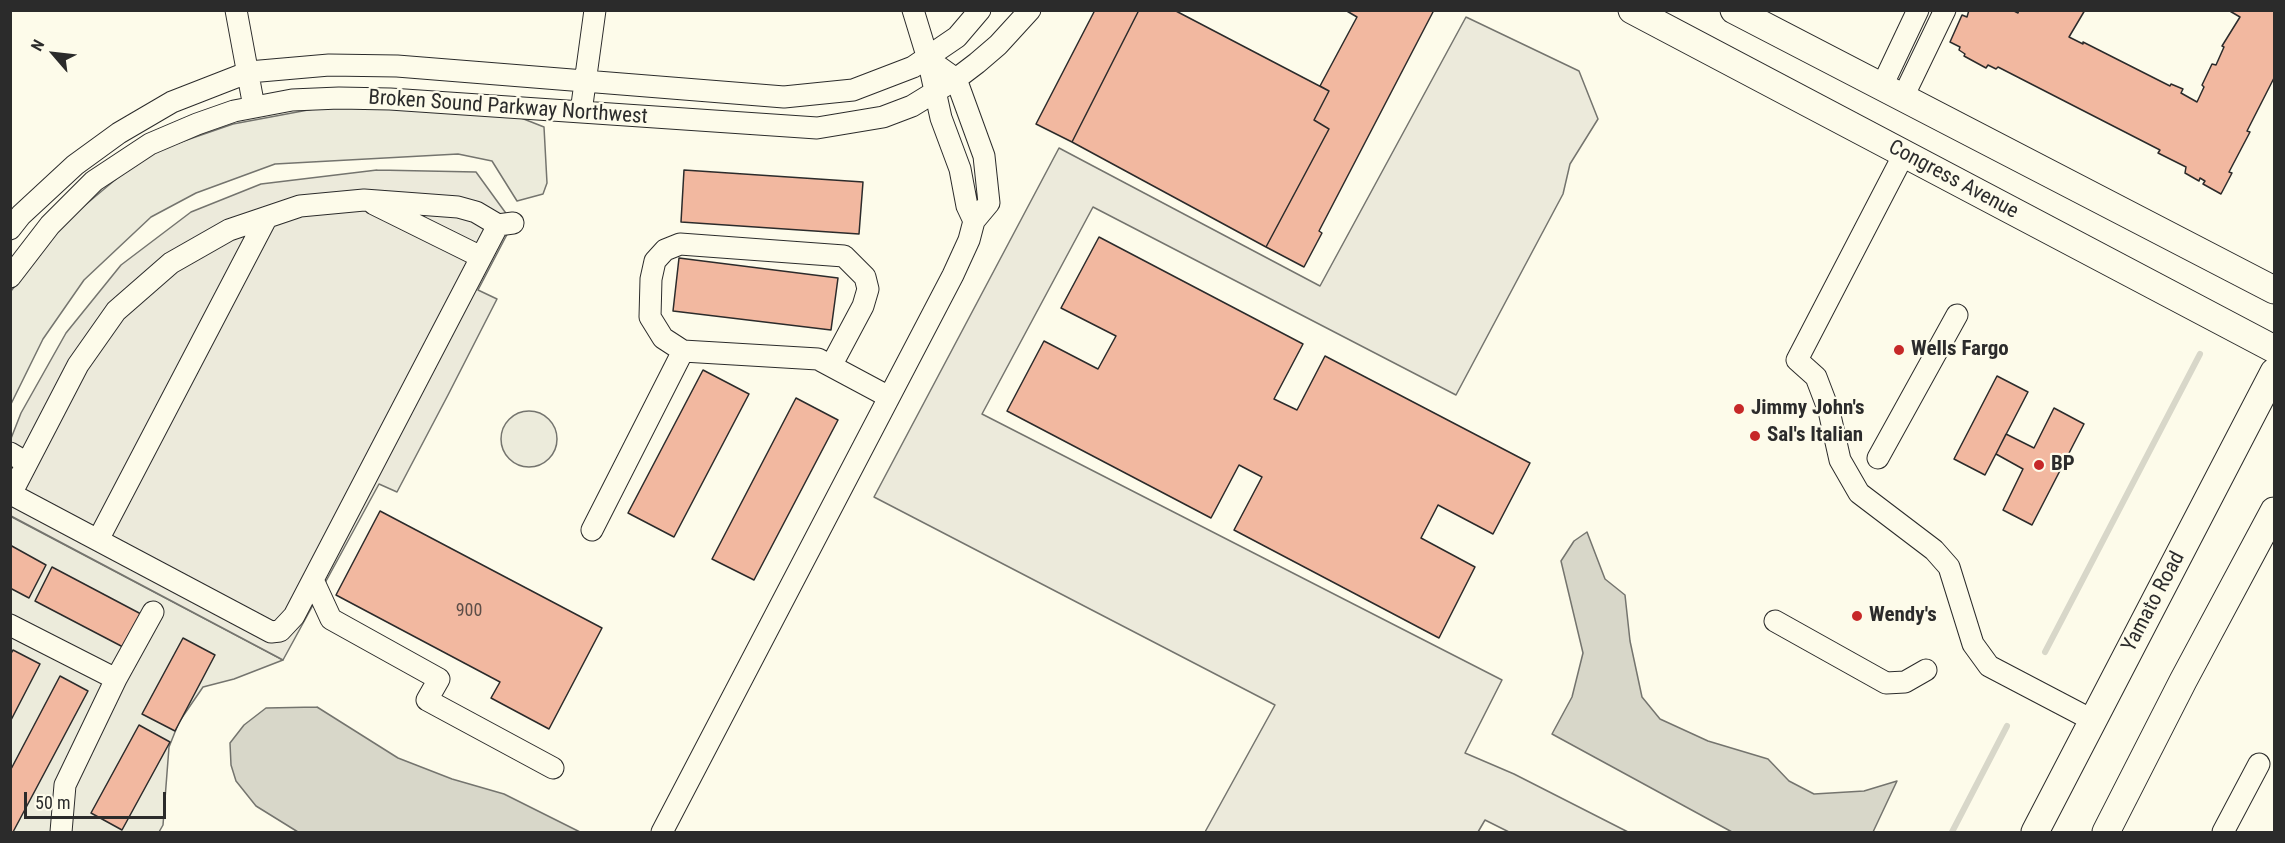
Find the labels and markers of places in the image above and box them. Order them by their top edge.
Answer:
place label: Wells Fargo [1911,337,2009,363]
marker: Wells Fargo [1892,343,1906,357]
place label: Jimmy John's [1751,396,1865,422]
marker: Jimmy John's [1732,402,1746,416]
place label: Sal's Italian [1767,423,1863,449]
marker: Sal's Italian [1748,429,1762,443]
place label: BP [2051,452,2075,478]
marker: BP [2032,458,2046,472]
place label: Wendy's [1869,603,1937,629]
marker: Wendy's [1850,609,1864,623]

